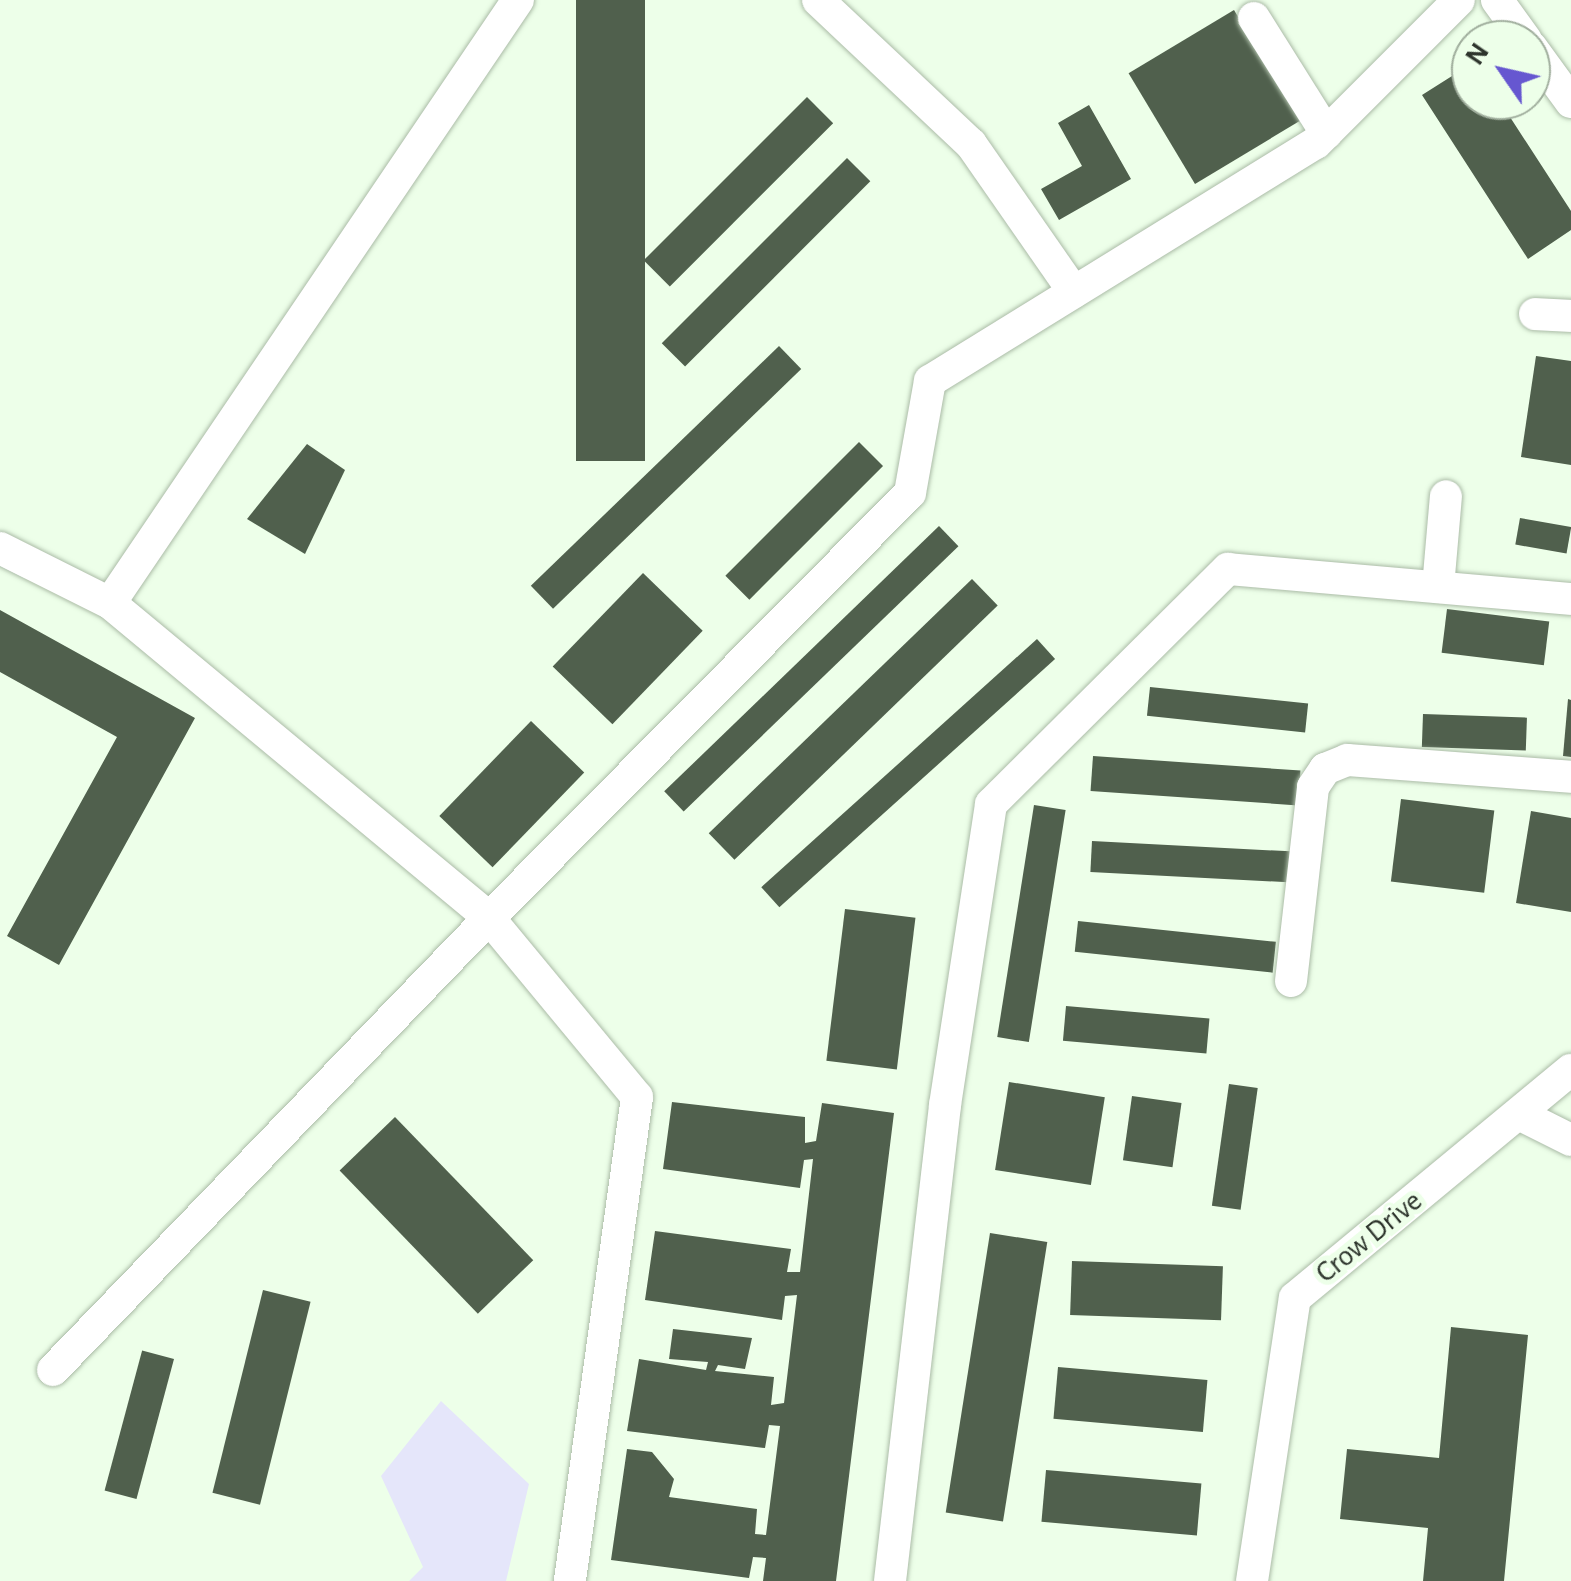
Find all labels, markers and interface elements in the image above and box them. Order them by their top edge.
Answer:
north arrow [1451,20,1551,120]
text: N [1461,38,1495,70]
street label: Crow Drive [1309,1183,1429,1291]

